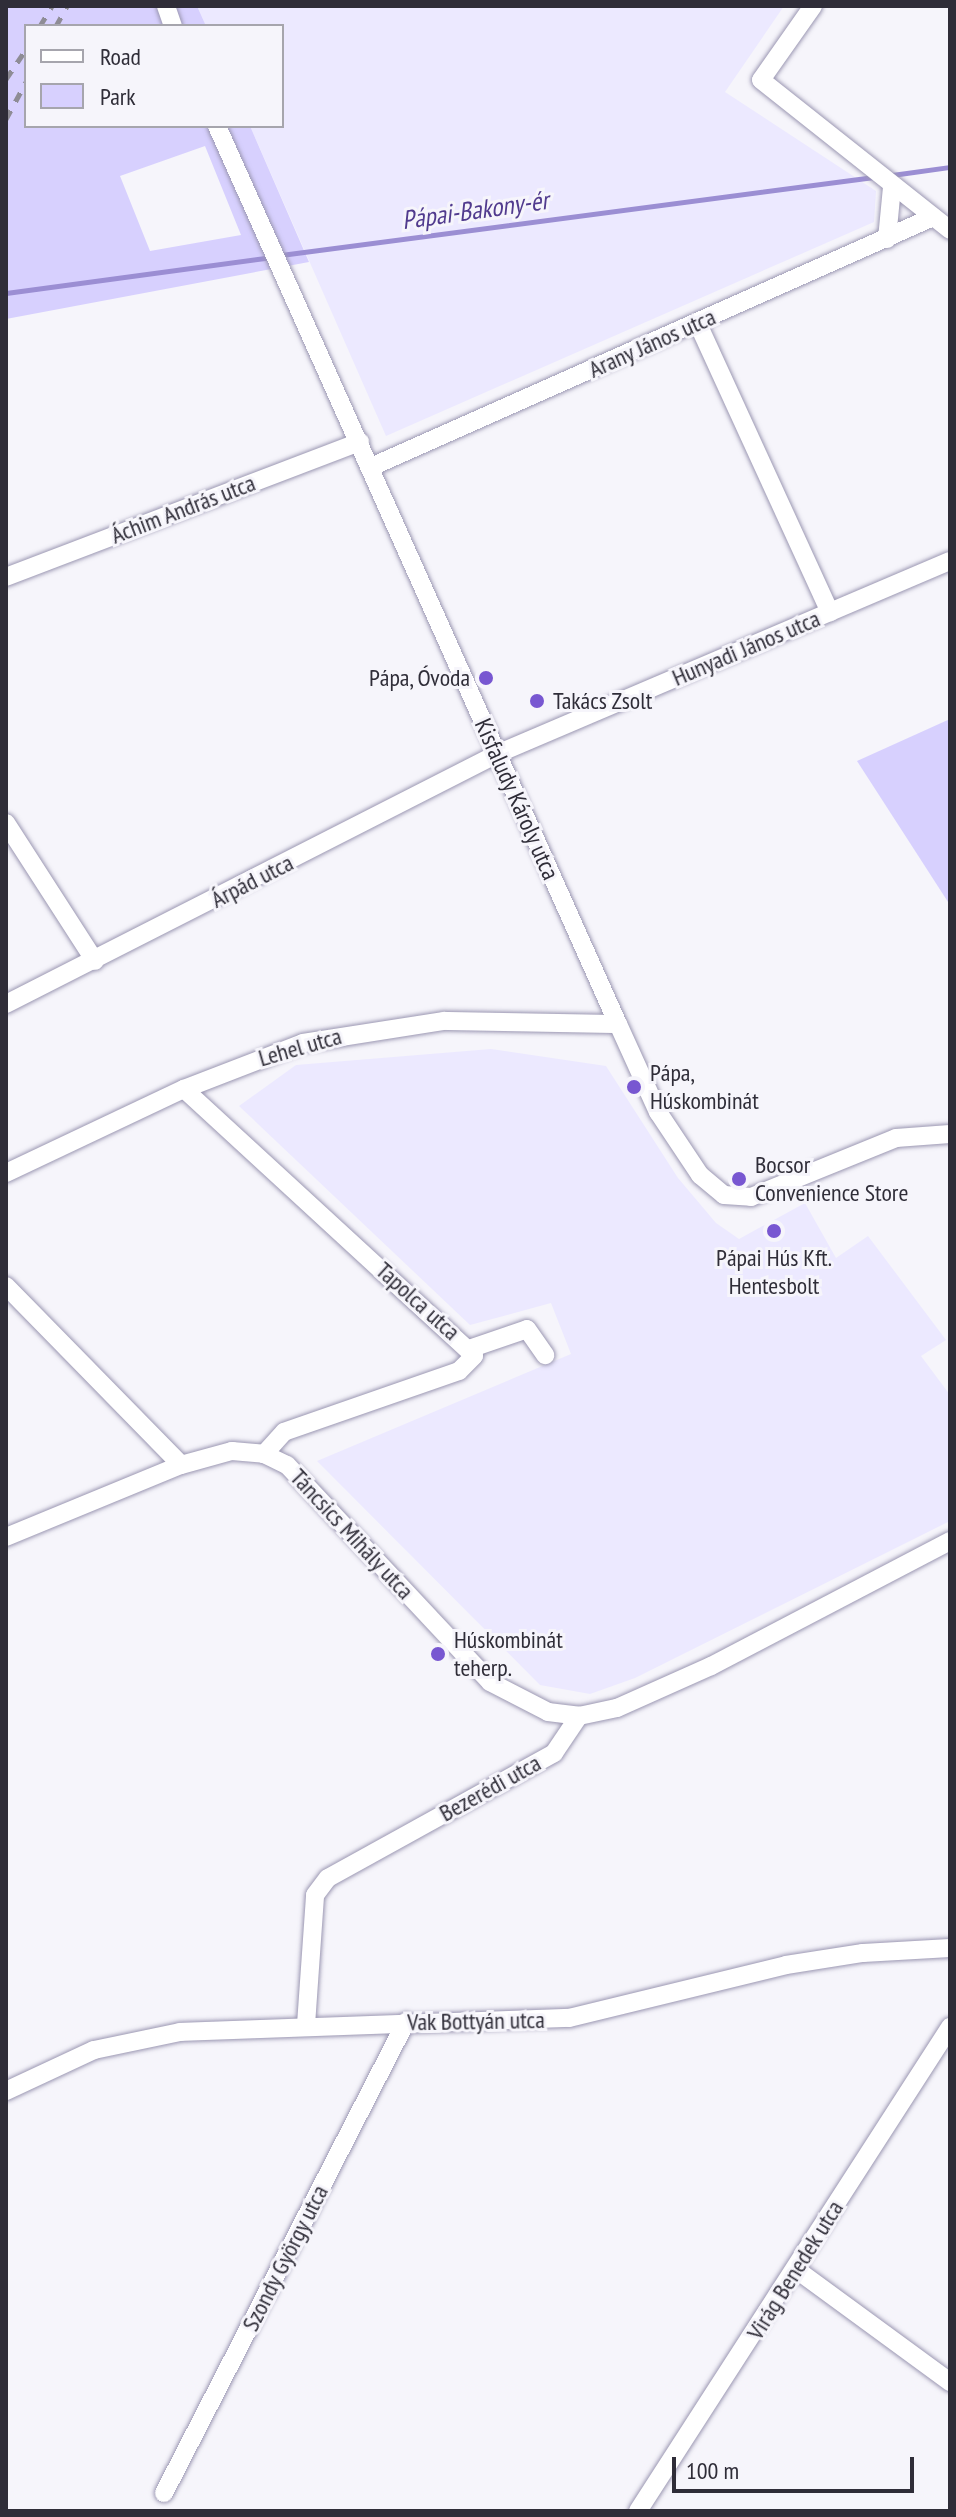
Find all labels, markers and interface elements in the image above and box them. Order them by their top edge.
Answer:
legend [24,24,284,128]
text: Road [100,41,141,72]
text: Park [100,81,136,112]
water label: Pápai-Bakony-ér [400,184,550,236]
street label: Arany János utca [584,302,720,384]
street label: Áchim András utca [107,468,259,550]
street label: Hunyadi János utca [668,604,824,692]
place label: Pápa, Óvoda [367,664,470,692]
marker: Pápa, Óvoda [477,669,495,687]
place label: Takács Zsolt [553,687,653,715]
marker: Takács Zsolt [528,692,546,710]
street label: Kisfaludy Károly utca [468,713,566,885]
street label: Árpád utca [206,848,298,914]
street label: Lehel utca [255,1021,345,1073]
place label: Pápa, Húskombinát [650,1059,759,1115]
marker: Pápa, Húskombinát [625,1078,643,1096]
place label: Bocsor Convenience Store [755,1151,908,1207]
marker: Bocsor Convenience Store [730,1170,748,1188]
marker: Pápai Hús Kft. Hentesbolt [765,1222,783,1240]
place label: Pápai Hús Kft. Hentesbolt [716,1244,832,1300]
street label: Tapolca utca [370,1256,466,1346]
street label: Táncsics Mihály utca [284,1463,420,1605]
place label: Húskombinát teherp. [454,1626,563,1682]
marker: Húskombinát teherp. [429,1645,447,1663]
street label: Bezerédi utca [434,1748,546,1828]
street label: Vak Bottyán utca [407,2005,545,2037]
street label: Szondy György utca [236,2180,334,2336]
street label: Virág Benedek utca [741,2195,849,2345]
scale bar [676,2441,918,2491]
text: 100 m [686,2455,739,2486]

